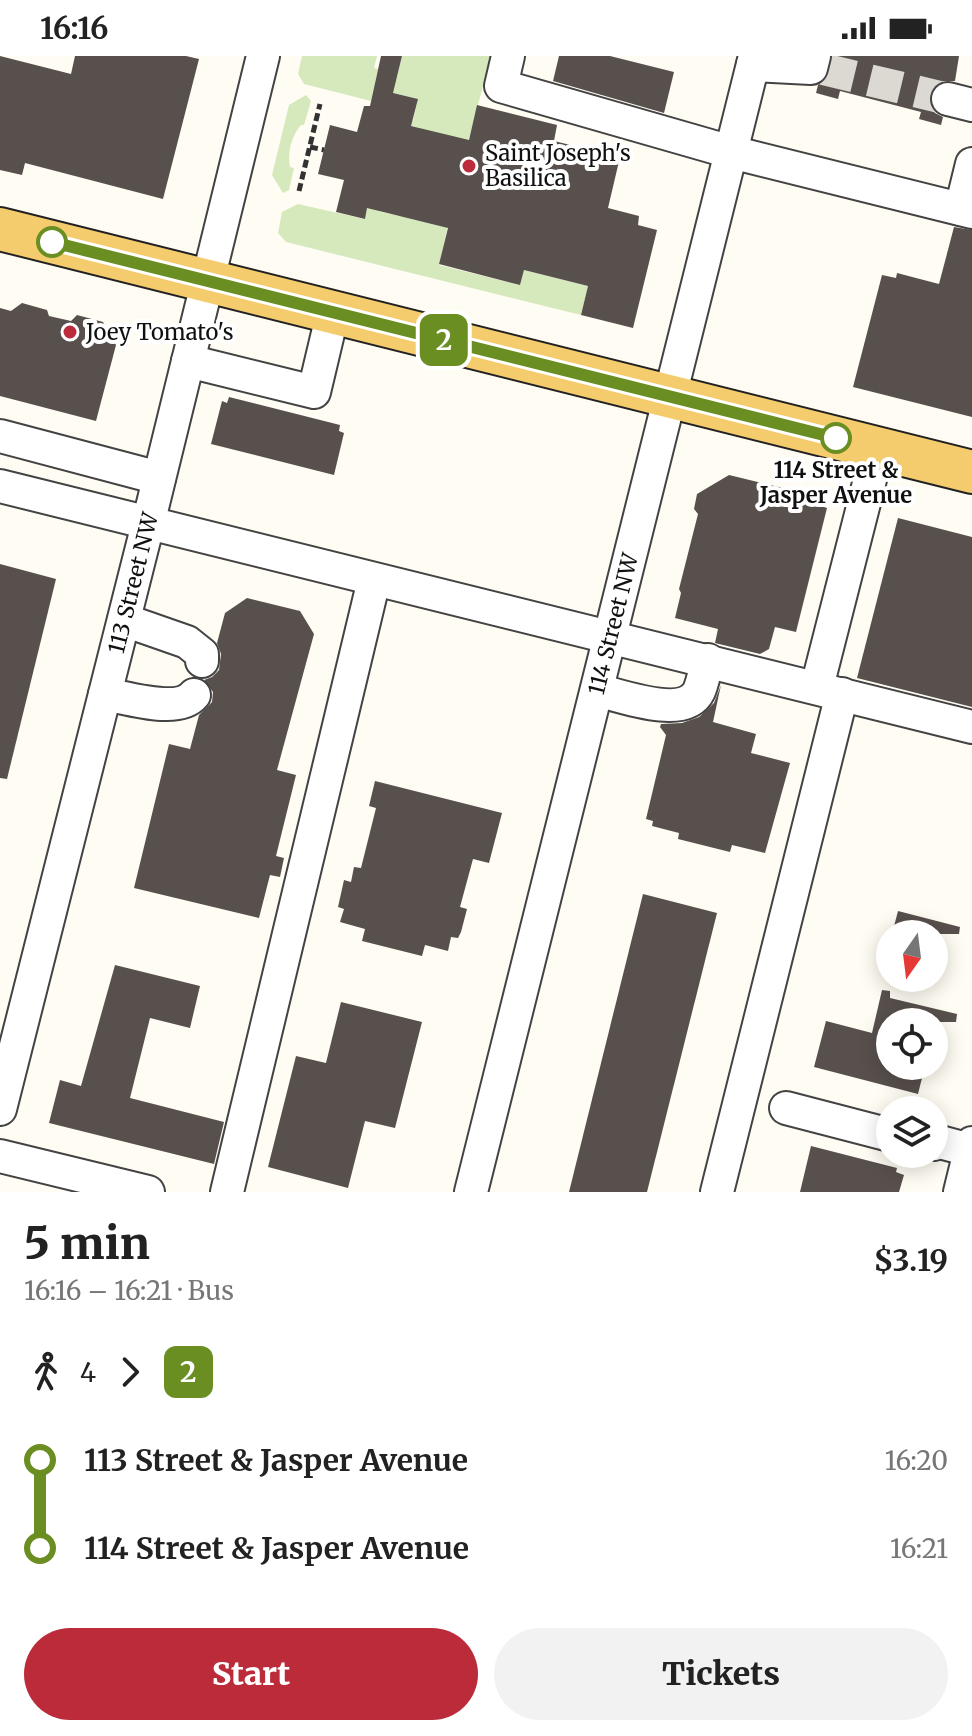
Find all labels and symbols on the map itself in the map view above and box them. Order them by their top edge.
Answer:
place label: Saint Joseph's Basilica [485,139,631,192]
marker: Saint Joseph's Basilica [460,157,478,175]
unlabelled marker [37,227,67,257]
line badge: 2 [418,314,470,366]
place label: Joey Tomato's [85,318,233,346]
marker: Joey Tomato's [61,323,79,341]
marker: 114 Street & Jasper Avenue [821,423,851,453]
place label: 114 Street & Jasper Avenue [759,456,912,509]
street label: 113 Street NW [102,509,164,656]
street label: 114 Street NW [582,549,644,698]
north arrow [876,920,948,992]

